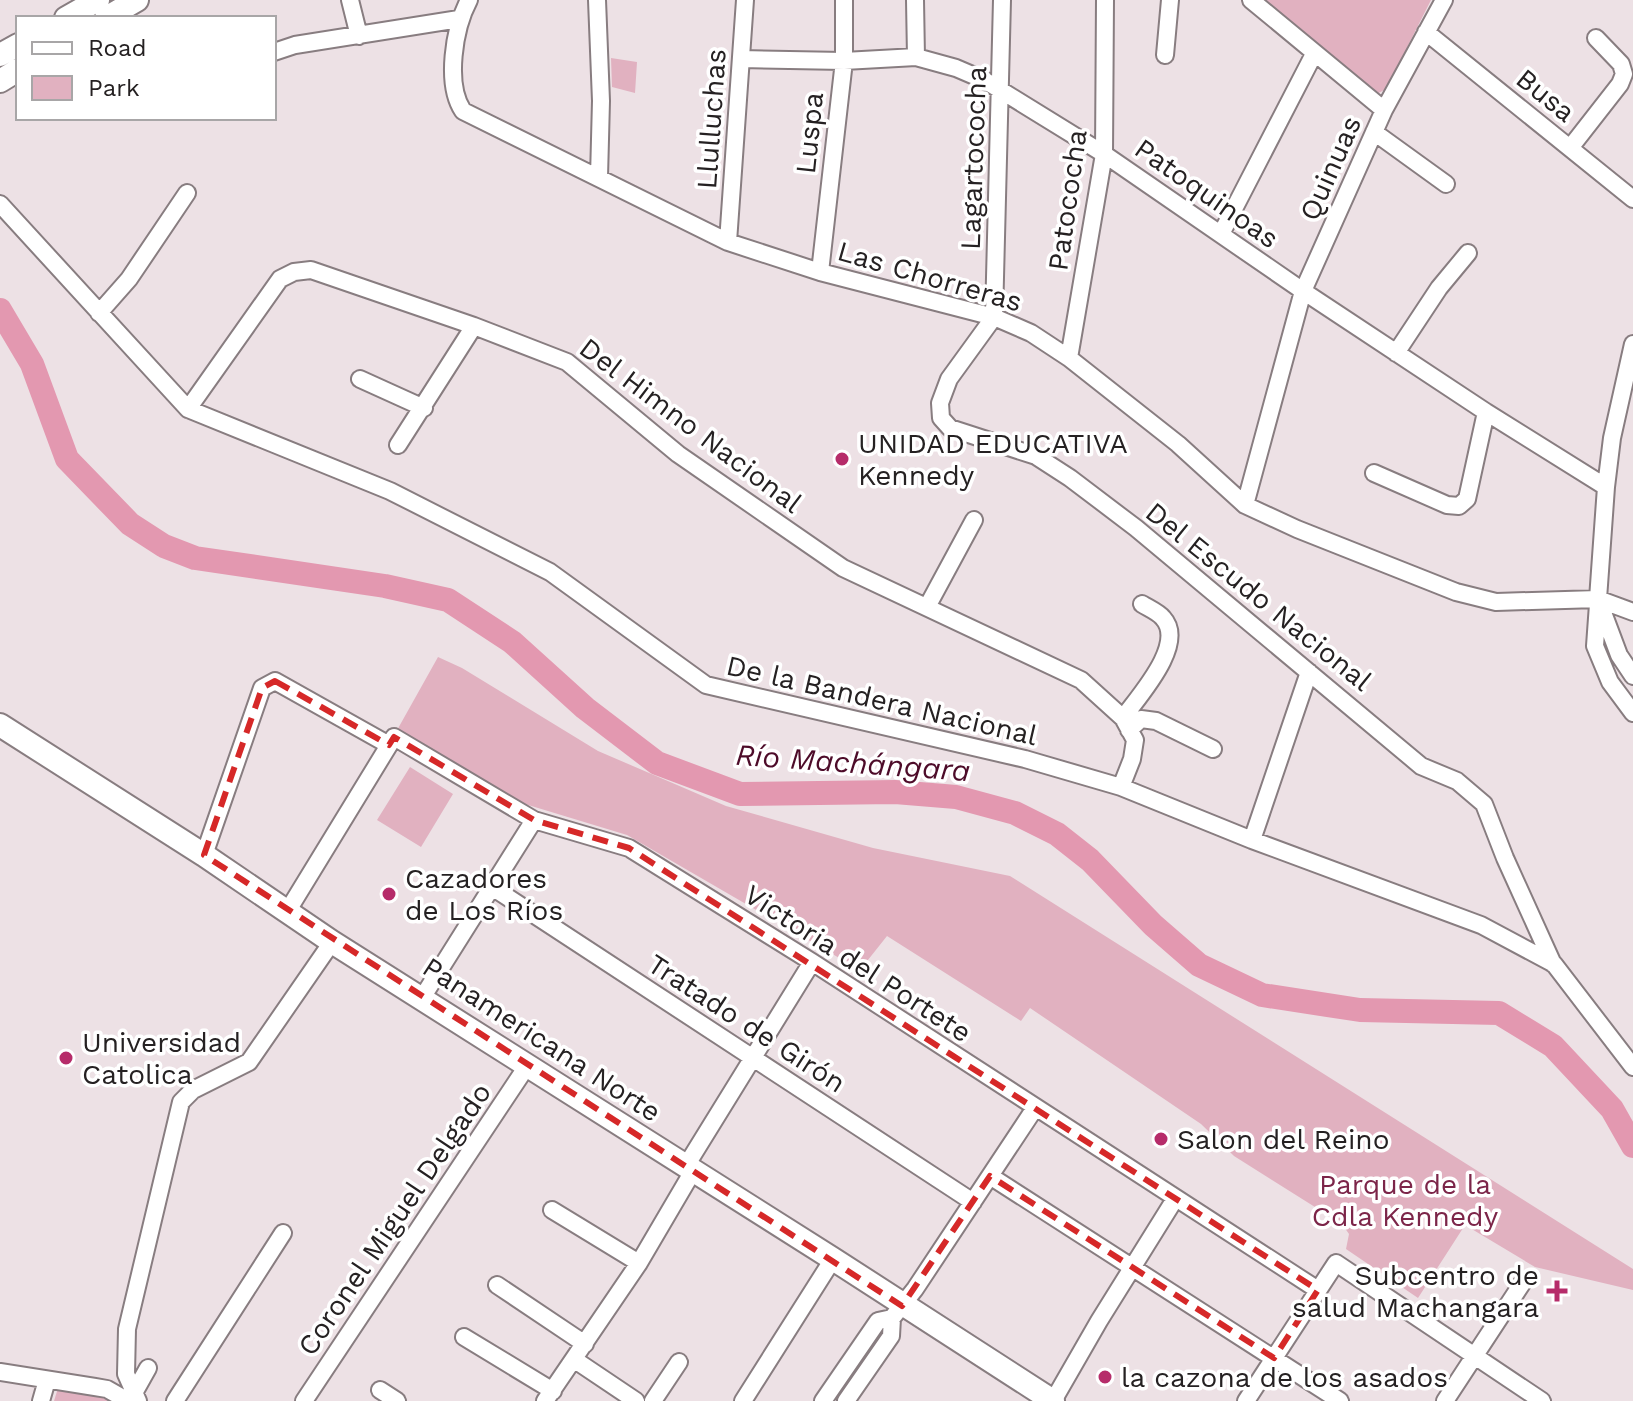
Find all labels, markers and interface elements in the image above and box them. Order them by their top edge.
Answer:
legend [16,16,276,120]
text: Road [88,34,147,62]
street label: Llulluchas [690,48,733,190]
street label: Busa [1510,62,1582,129]
street label: Lagartococha [954,65,993,250]
text: Park [88,74,140,102]
street label: Luspa [789,90,830,175]
street label: Quinuas [1293,111,1368,226]
street label: Patococha [1041,127,1094,273]
street label: Patoquinoas [1128,132,1285,255]
street label: Las Chorreras [834,234,1026,319]
street label: Del Himno Nacional [573,331,809,520]
place label: UNIDAD EDUCATIVA Kennedy [858,427,1128,492]
marker: UNIDAD EDUCATIVA Kennedy [833,450,851,468]
street label: Del Escudo Nacional [1139,495,1379,698]
street label: De la Bandera Nacional [723,649,1041,752]
water label: Río Machángara [735,737,971,788]
place label: Cazadores de Los Ríos [405,862,563,927]
street label: Victoria del Portete [738,878,977,1049]
marker: Cazadores de Los Ríos [380,885,398,903]
street label: Tratado de Girón [642,947,852,1100]
street label: Panamericana Norte [417,950,667,1129]
place label: Universidad Catolica [82,1026,241,1091]
marker: Universidad Catolica [57,1049,75,1067]
street label: Coronel Miguel Delgado [291,1077,498,1362]
place label: Salon del Reino [1177,1123,1390,1156]
marker: Salon del Reino [1152,1130,1170,1148]
park label: Parque de la Cdla Kennedy [1312,1168,1499,1233]
place label: Subcentro de salud Machangara [1292,1259,1539,1324]
marker: Subcentro de salud Machangara [1546,1280,1568,1302]
place label: la cazona de los asados [1121,1361,1448,1394]
marker: la cazona de los asados [1096,1368,1114,1386]

